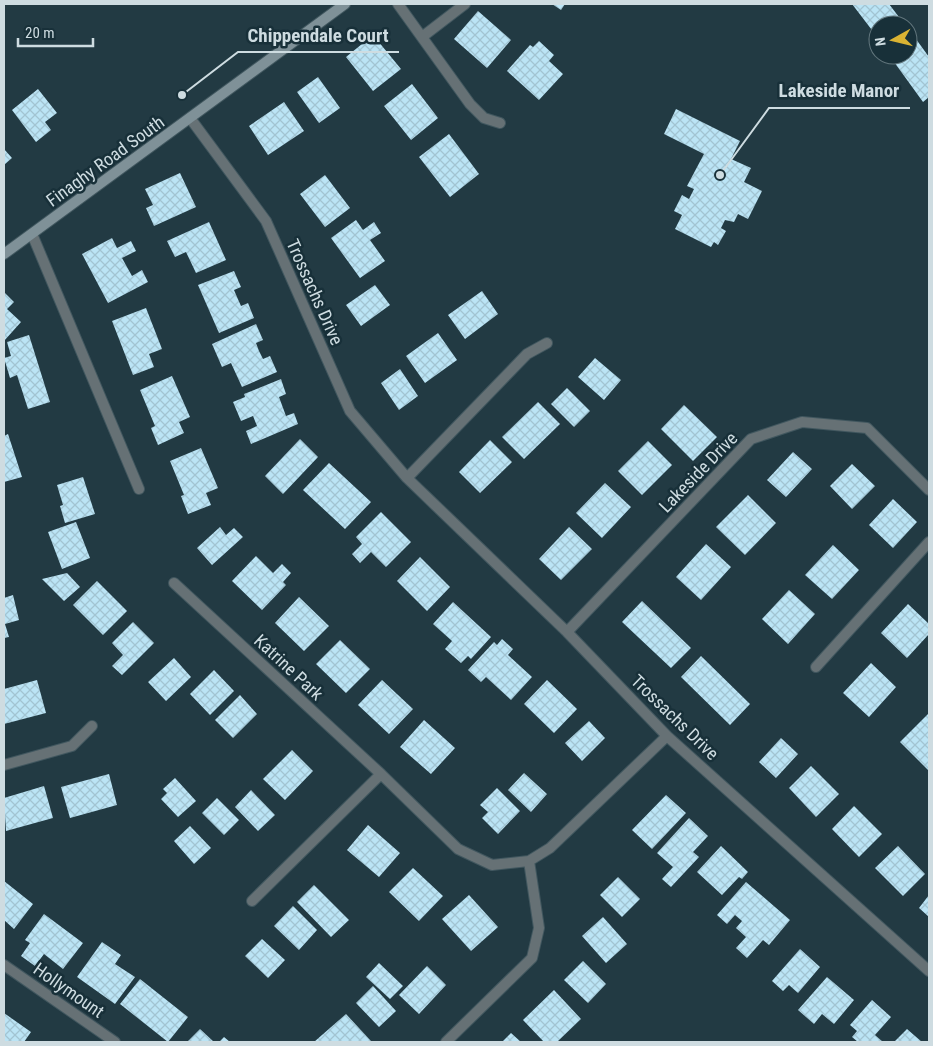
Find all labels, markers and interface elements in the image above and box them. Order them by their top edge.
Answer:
scale bar [18,15,92,47]
north arrow [868,15,918,65]
callout: Chippendale Court [238,18,399,52]
text: 20 m [25,24,55,42]
text: Chippendale Court [247,24,389,47]
text: N [872,36,889,47]
callout: Lakeside Manor [769,74,910,108]
text: Lakeside Manor [779,79,899,102]
street label: Finaghy Road South [42,111,168,211]
street label: Trossachs Drive [282,236,348,348]
street label: Lakeside Drive [655,428,741,516]
street label: Katrine Park [250,630,328,704]
street label: Trossachs Drive [627,670,723,764]
street label: Hollymount [30,958,108,1022]

